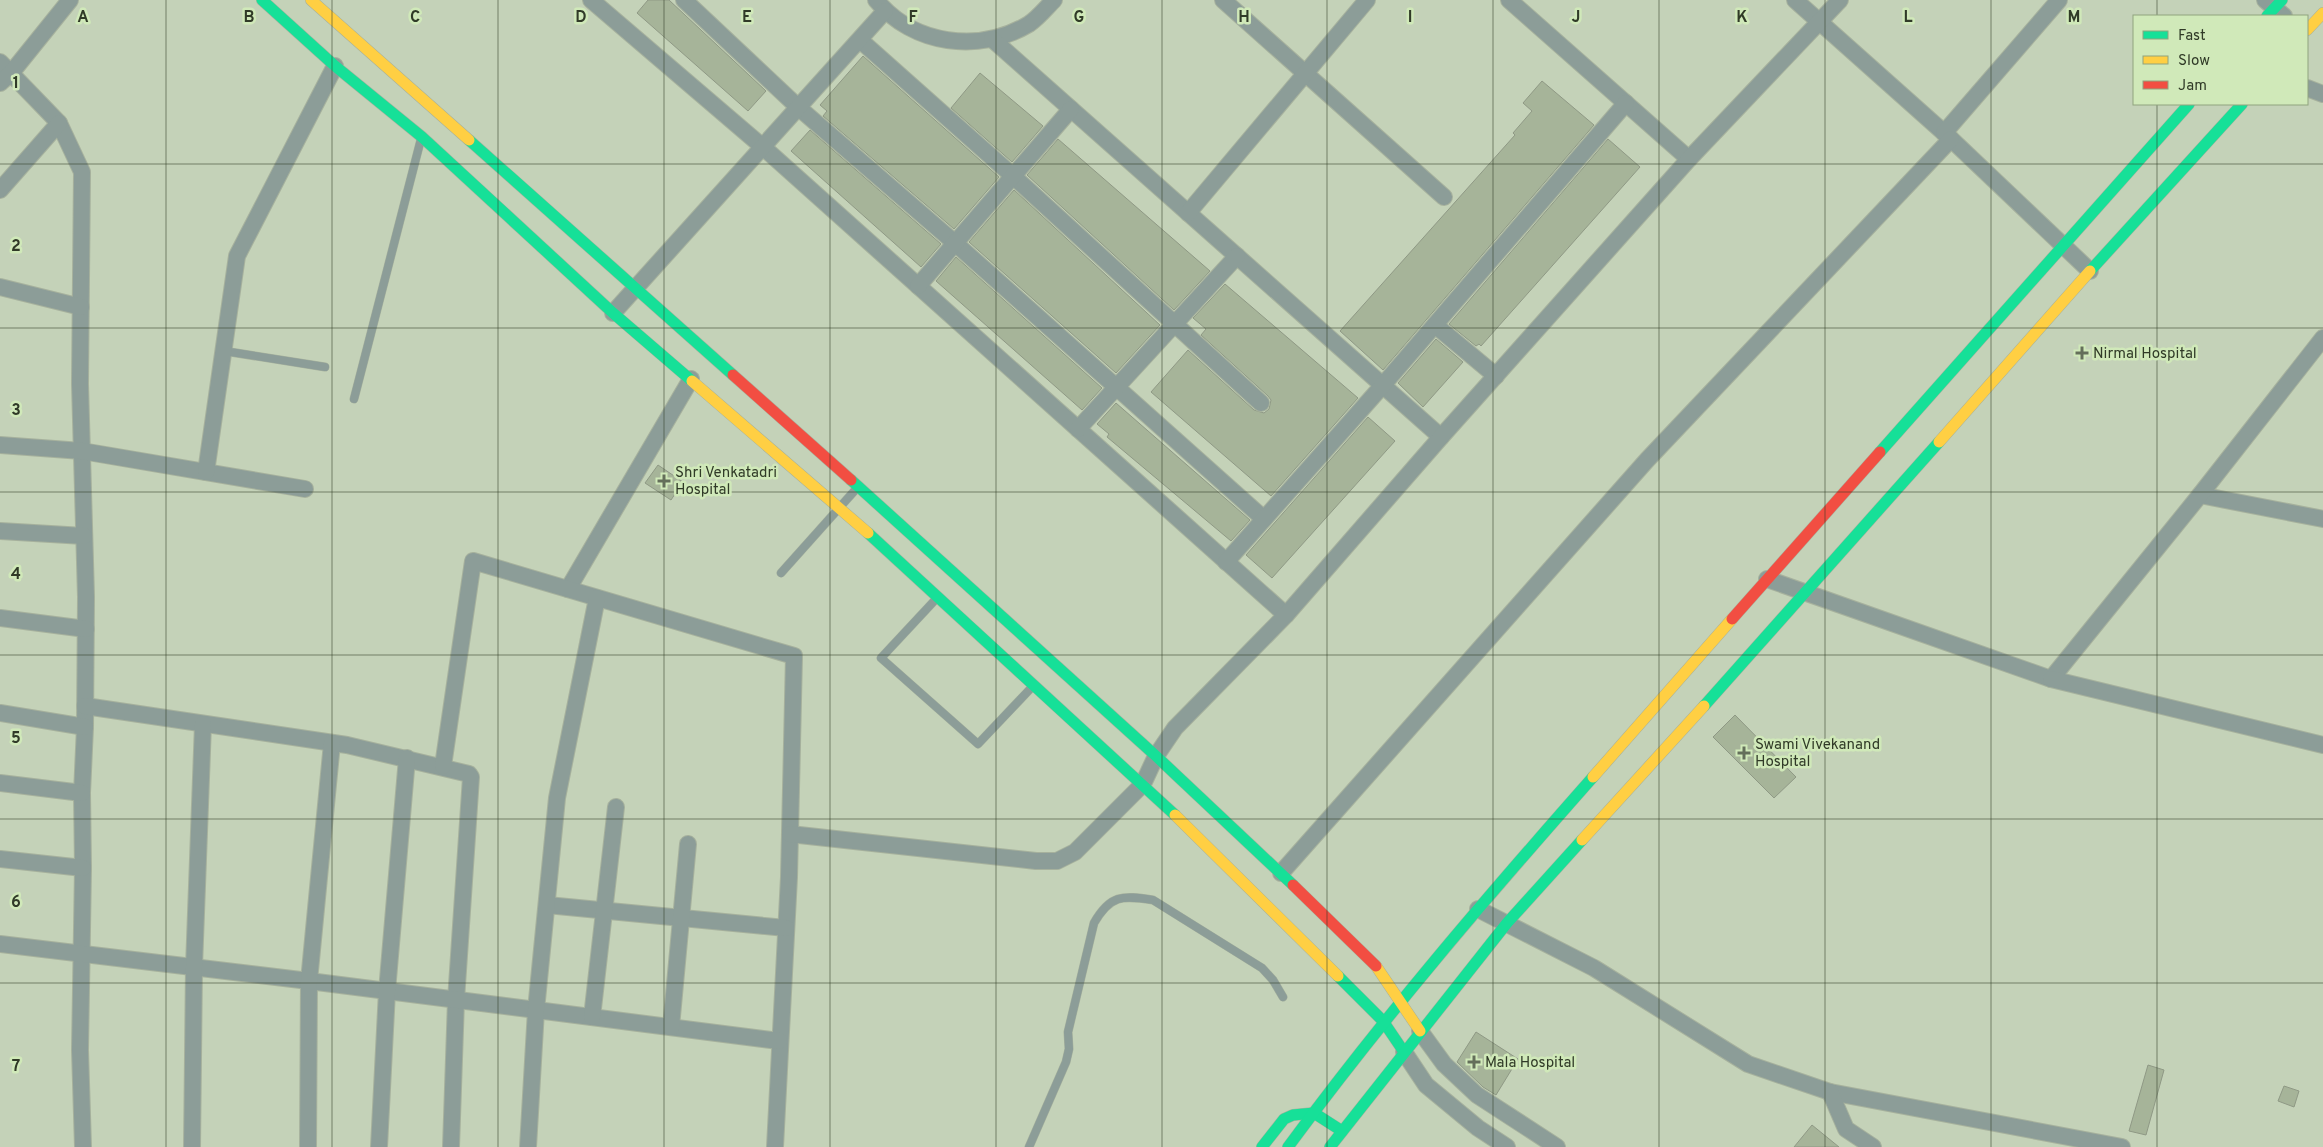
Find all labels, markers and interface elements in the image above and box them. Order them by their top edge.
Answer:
text: A [77,8,89,28]
text: B [243,8,255,28]
text: C [410,8,420,28]
text: D [575,8,587,28]
text: E [742,8,752,28]
text: F [908,8,918,28]
text: G [1074,8,1084,28]
text: H [1238,8,1250,28]
text: I [1408,8,1412,28]
text: J [1572,8,1580,28]
text: K [1736,8,1748,28]
text: L [1903,8,1913,28]
text: M [2068,8,2080,28]
legend [2133,15,2308,105]
text: Fast [2178,27,2206,46]
text: Slow [2178,52,2210,71]
text: 1 [13,74,19,94]
text: Jam [2178,77,2207,96]
text: 2 [11,237,21,257]
place label: Nirmal Hospital [2093,345,2197,364]
marker: Nirmal Hospital [2075,346,2089,360]
text: 3 [11,401,21,421]
place label: Shri Venkatadri Hospital [675,464,777,500]
marker: Shri Venkatadri Hospital [657,474,671,488]
text: 4 [11,565,21,585]
text: 5 [11,729,21,749]
place label: Swami Vivekanand Hospital [1755,736,1880,772]
marker: Swami Vivekanand Hospital [1737,746,1751,760]
text: 6 [11,893,21,913]
place label: Mala Hospital [1485,1054,1575,1073]
marker: Mala Hospital [1467,1055,1481,1069]
text: 7 [12,1057,20,1077]

